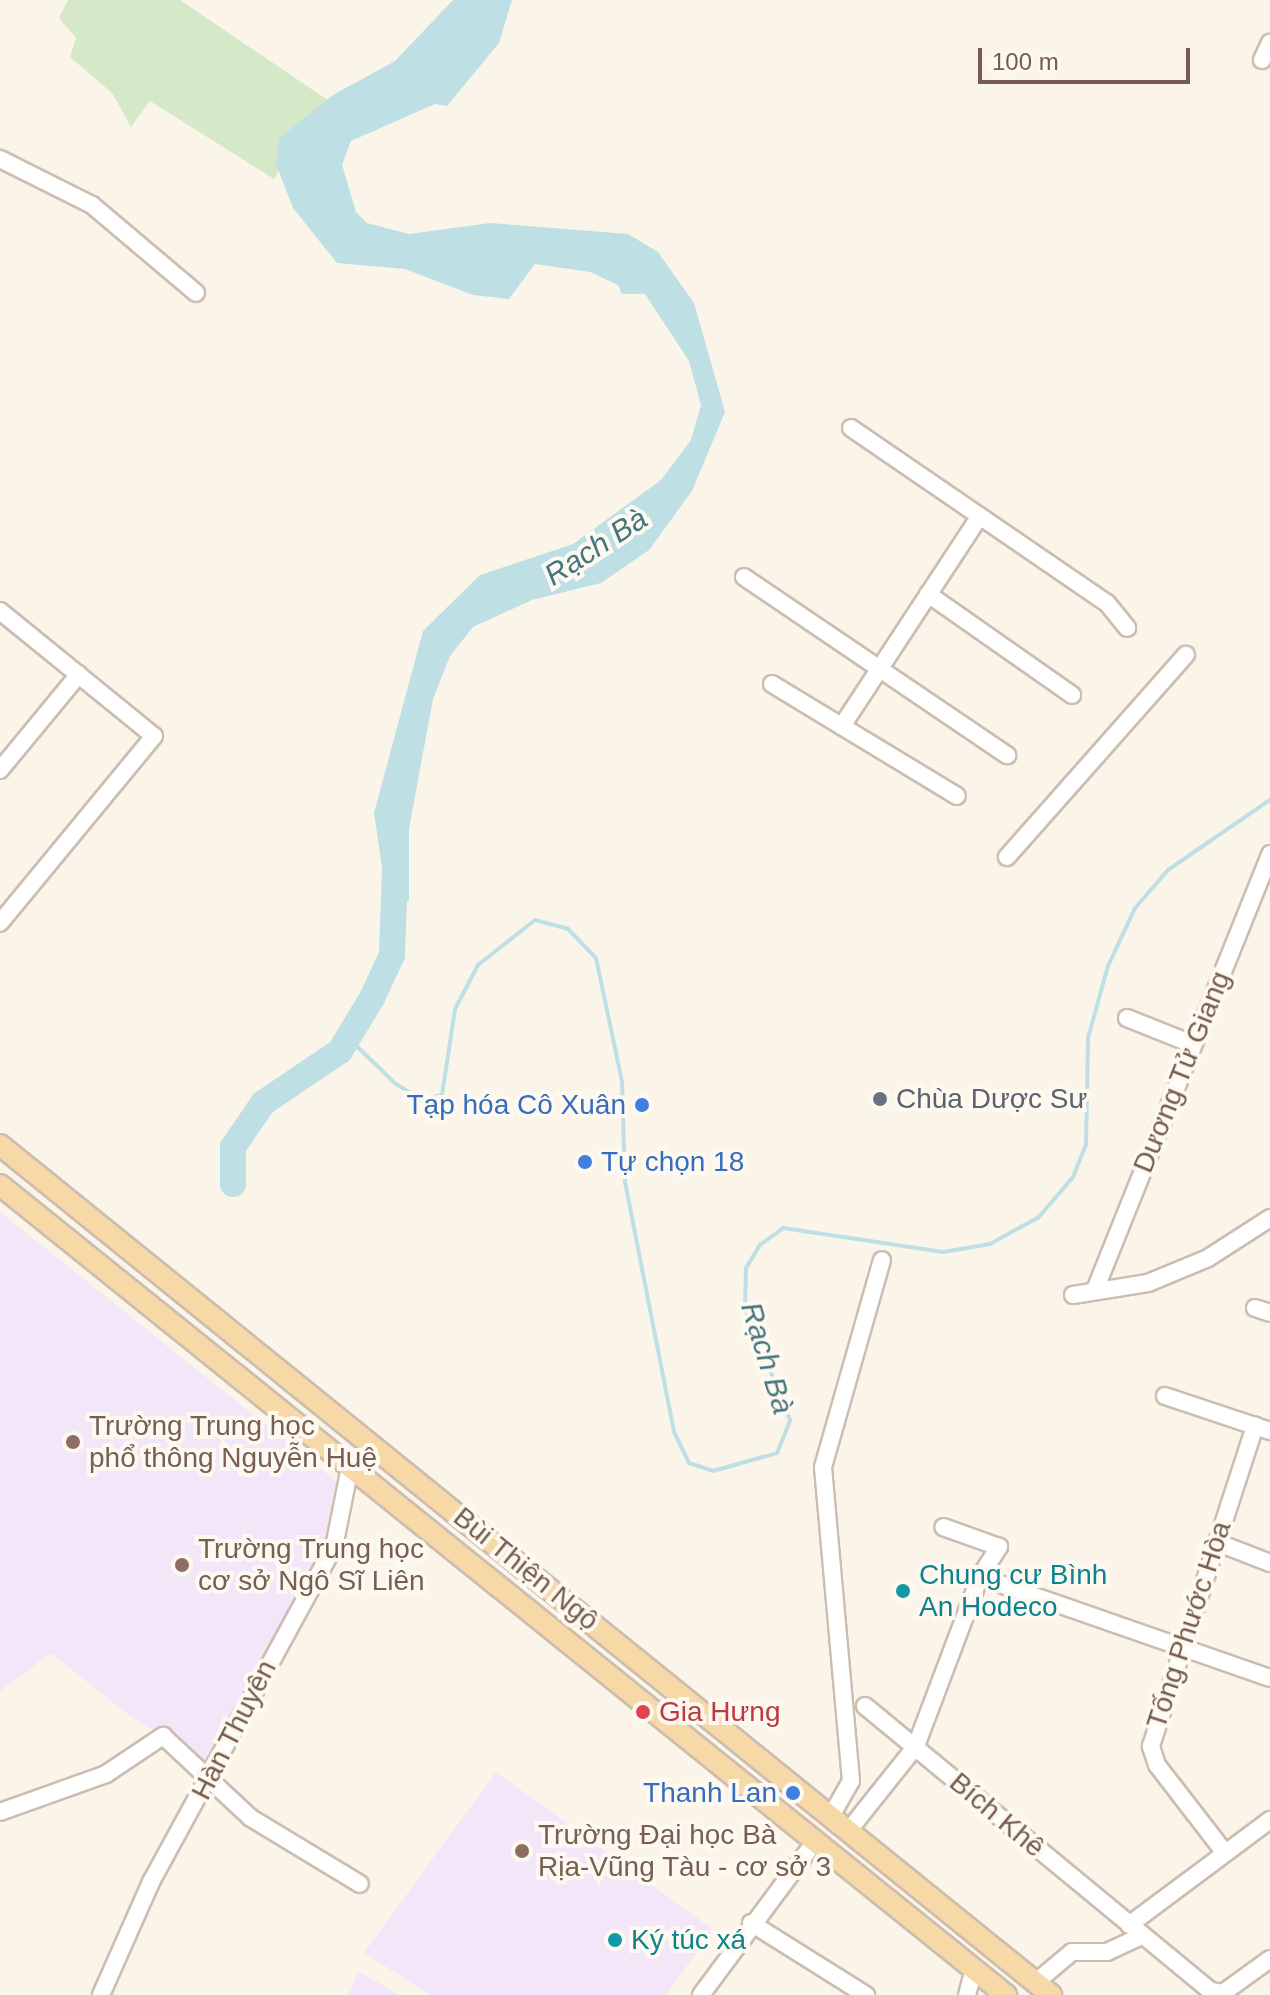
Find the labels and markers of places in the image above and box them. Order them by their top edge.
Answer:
place label: Chùa Dược Sư [896,1082,1087,1116]
place label: Tạp hóa Cô Xuân [407,1088,626,1122]
marker: Chùa Dược Sư [871,1090,889,1108]
marker: Tạp hóa Cô Xuân [633,1096,651,1114]
place label: Tự chọn 18 [601,1145,744,1179]
marker: Tự chọn 18 [576,1153,594,1171]
place label: Trường Trung học phổ thông Nguyễn Huệ [89,1409,377,1475]
marker: Trường Trung học phổ thông Nguyễn Huệ [64,1433,82,1451]
place label: Trường Trung học cơ sở Ngô Sĩ Liên [198,1532,425,1598]
marker: Trường Trung học cơ sở Ngô Sĩ Liên [173,1556,191,1574]
place label: Chung cư Bình An Hodeco [919,1558,1107,1624]
marker: Chung cư Bình An Hodeco [894,1582,912,1600]
place label: Gia Hưng [659,1695,780,1729]
marker: Gia Hưng [634,1703,652,1721]
place label: Thanh Lan [643,1776,777,1810]
marker: Thanh Lan [784,1784,802,1802]
place label: Trường Đại học Bà Rịa-Vũng Tàu - cơ sở 3 [538,1818,831,1884]
marker: Trường Đại học Bà Rịa-Vũng Tàu - cơ sở 3 [513,1842,531,1860]
place label: Ký túc xá [631,1923,746,1957]
marker: Ký túc xá [606,1931,624,1949]

